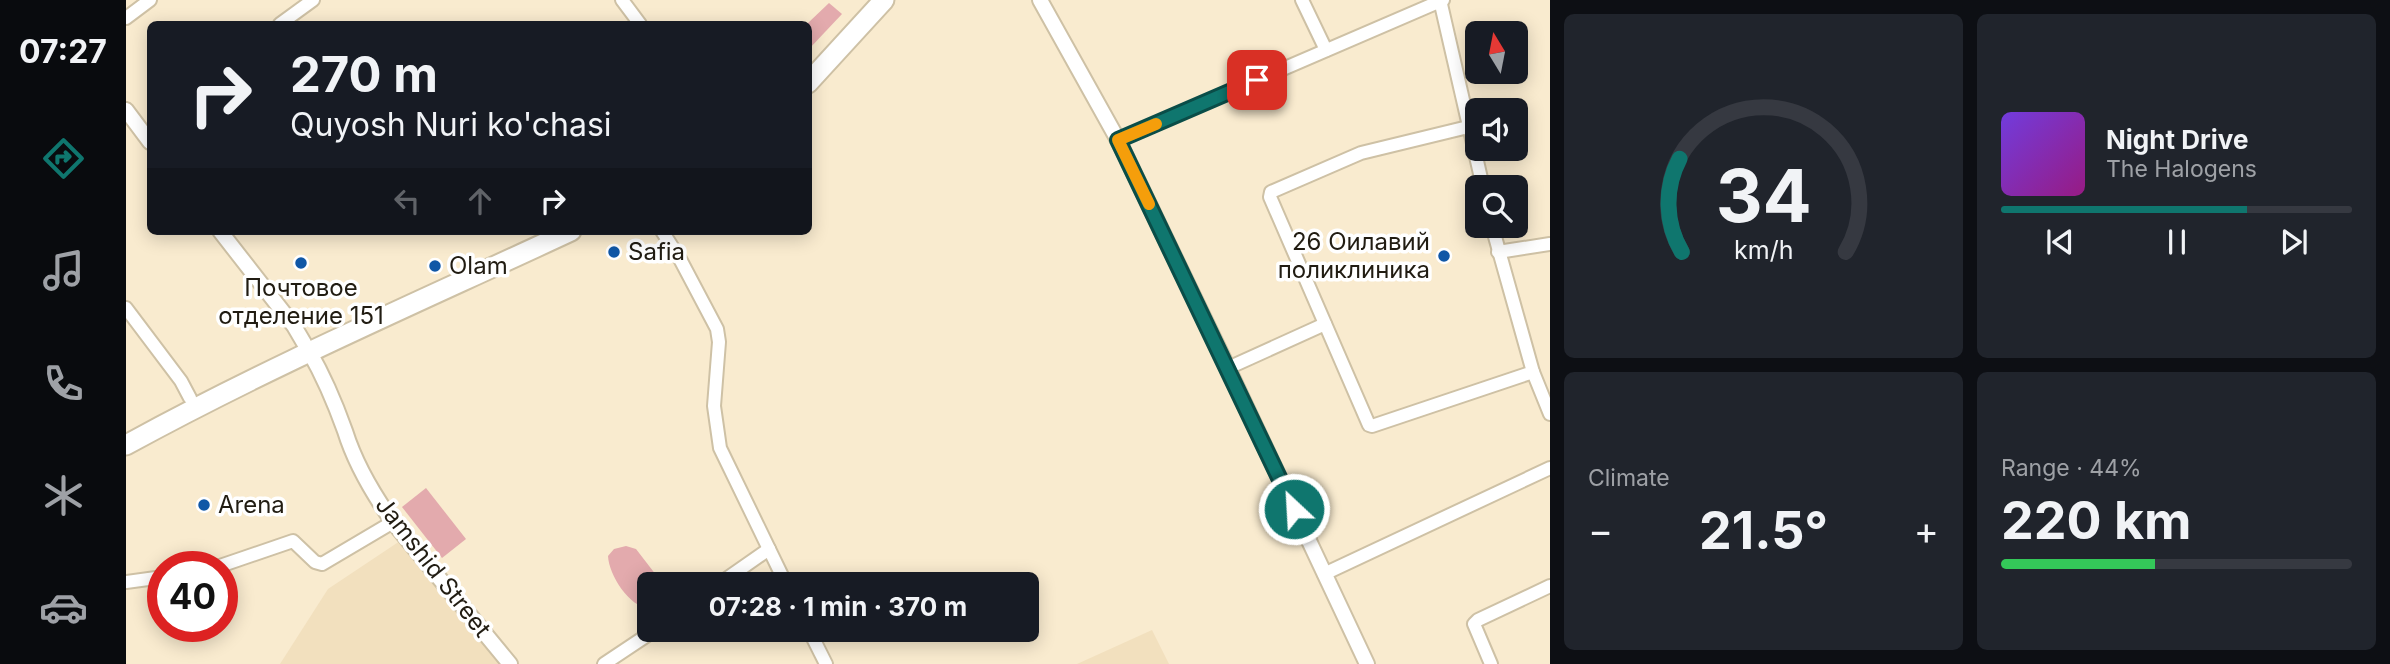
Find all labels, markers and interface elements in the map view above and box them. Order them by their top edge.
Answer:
north arrow [1465,21,1528,84]
map controls [1465,21,1528,238]
text: 07:27 [19,32,107,71]
text: 270 m [290,45,438,104]
icon: right [175,49,266,140]
pin [1227,50,1287,110]
icon: arrive [1238,61,1276,99]
button: sound [1465,98,1528,161]
text: Quyosh Nuri ko'chasi [290,105,612,144]
text: Night Drive [2106,124,2248,155]
icon: directions [39,134,88,183]
text: 34 [1715,152,1812,241]
text: The Halogens [2106,155,2257,183]
button: search [1465,175,1528,238]
icon: left [388,182,426,220]
icon: ahead [461,182,499,220]
icon: right [534,182,572,220]
icon: previous [2041,223,2079,261]
icon: pause [2158,223,2196,261]
icon: next [2275,223,2313,261]
place label: 26 Оилавий поликлиника [1278,227,1430,284]
text: km/h [1734,235,1793,265]
place label: Safia [628,237,685,266]
marker: Safia [606,244,622,260]
icon: music [39,246,88,295]
marker: 26 Оилавий поликлиника [1436,248,1452,264]
place label: Olam [449,251,508,280]
marker: Почтовое отделение 151 [293,255,309,271]
marker: Olam [427,258,443,274]
place label: Почтовое отделение 151 [218,273,384,330]
icon: phone [39,359,88,408]
text: Range · 44% [2001,454,2142,482]
text: Climate [1588,464,1670,492]
icon: climate [39,471,88,520]
position arrow [1257,472,1331,546]
text: 220 km [2001,489,2192,552]
place label: Arena [218,490,285,519]
street label: Jamshid Street [370,491,497,643]
marker: Arena [196,497,212,513]
text: 21.5° [1699,499,1828,562]
text: − [1588,507,1613,553]
text: + [1914,507,1939,553]
speed limit sign: 40 [147,551,238,642]
icon: car [39,583,88,632]
text: 07:28 · 1 min · 370 m [709,591,967,622]

